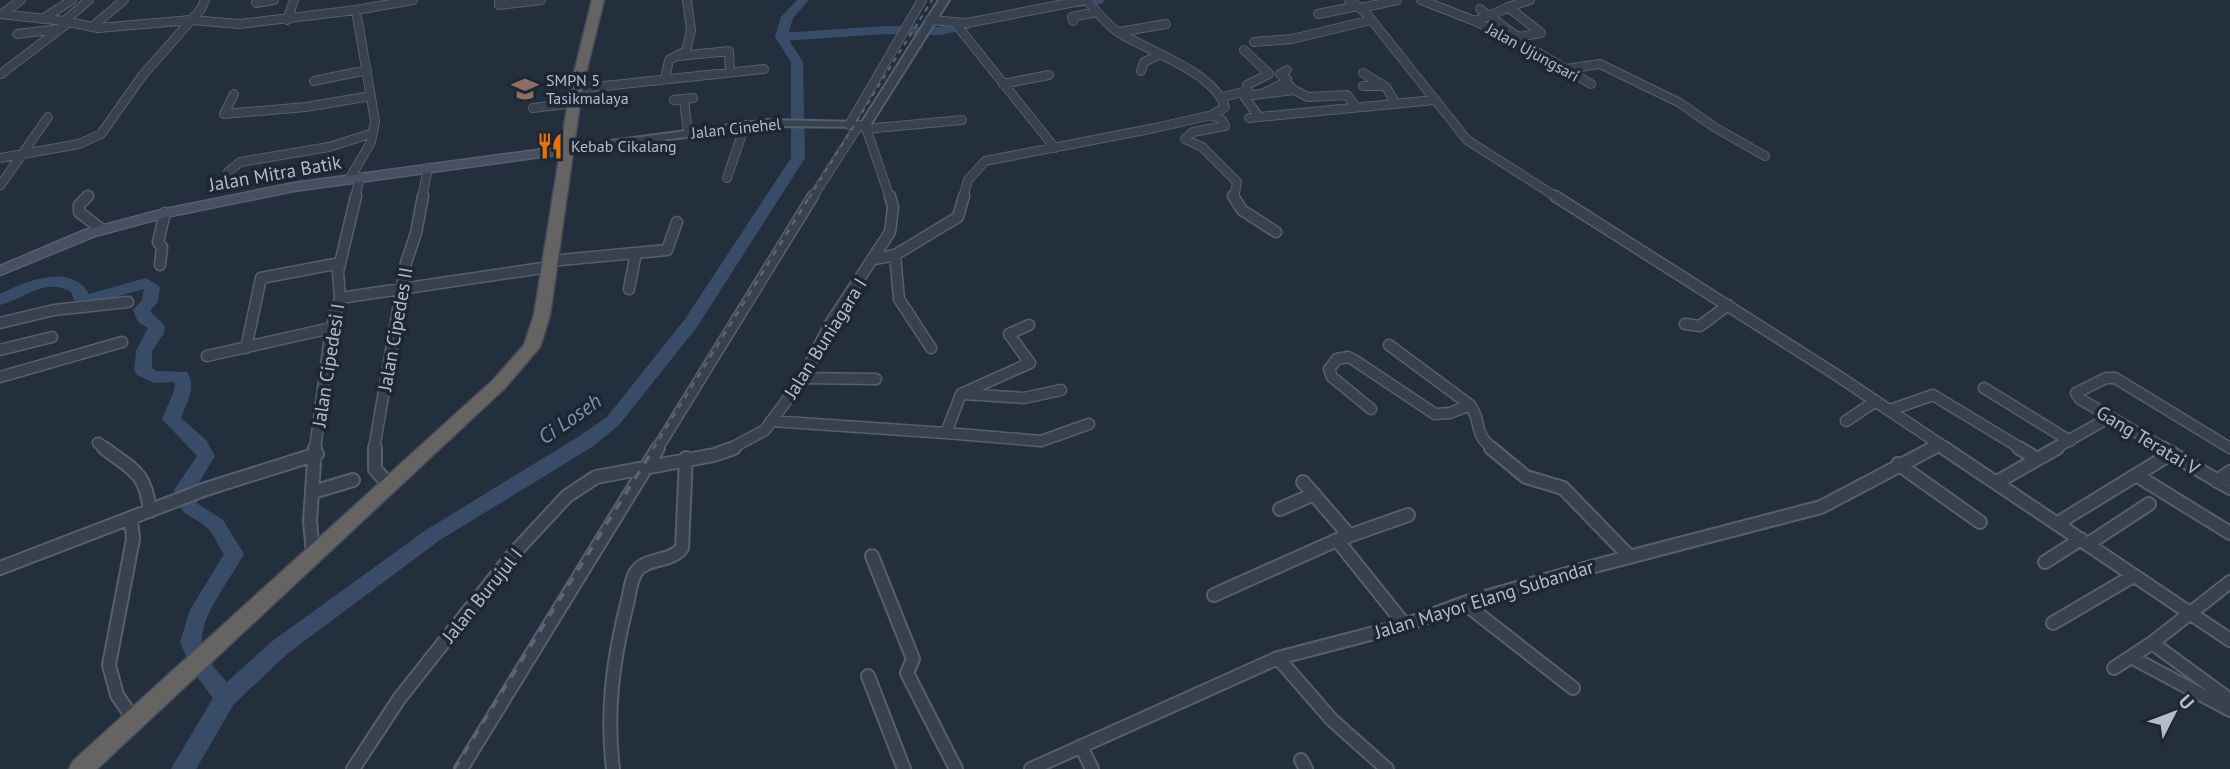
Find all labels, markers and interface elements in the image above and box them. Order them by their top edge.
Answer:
street label: Jalan Ujungsari [1482,18,1583,86]
place label: SMPN 5 Tasikmalaya [546,70,629,108]
school or university icon: SMPN 5 Tasikmalaya [510,74,540,104]
street label: Jalan Cinehel [689,113,782,143]
restaurant icon: Kebab Cikalang [535,131,565,161]
place label: Kebab Cikalang [571,136,677,156]
street label: Jalan Mitra Batik [206,150,343,197]
street label: Jalan Cipedes II [372,265,418,394]
street label: Jalan Buniagara I [778,273,872,404]
street label: Jalan Cipedesi I [306,301,350,430]
water label: Ci Loseh [533,387,607,450]
street label: Gang Teratai V [2092,400,2204,480]
street label: Jalan Burujul I [436,543,527,648]
street label: Jalan Mayor Elang Subandar [1371,554,1597,644]
north arrow [2139,678,2209,748]
text: U [2174,689,2200,714]

